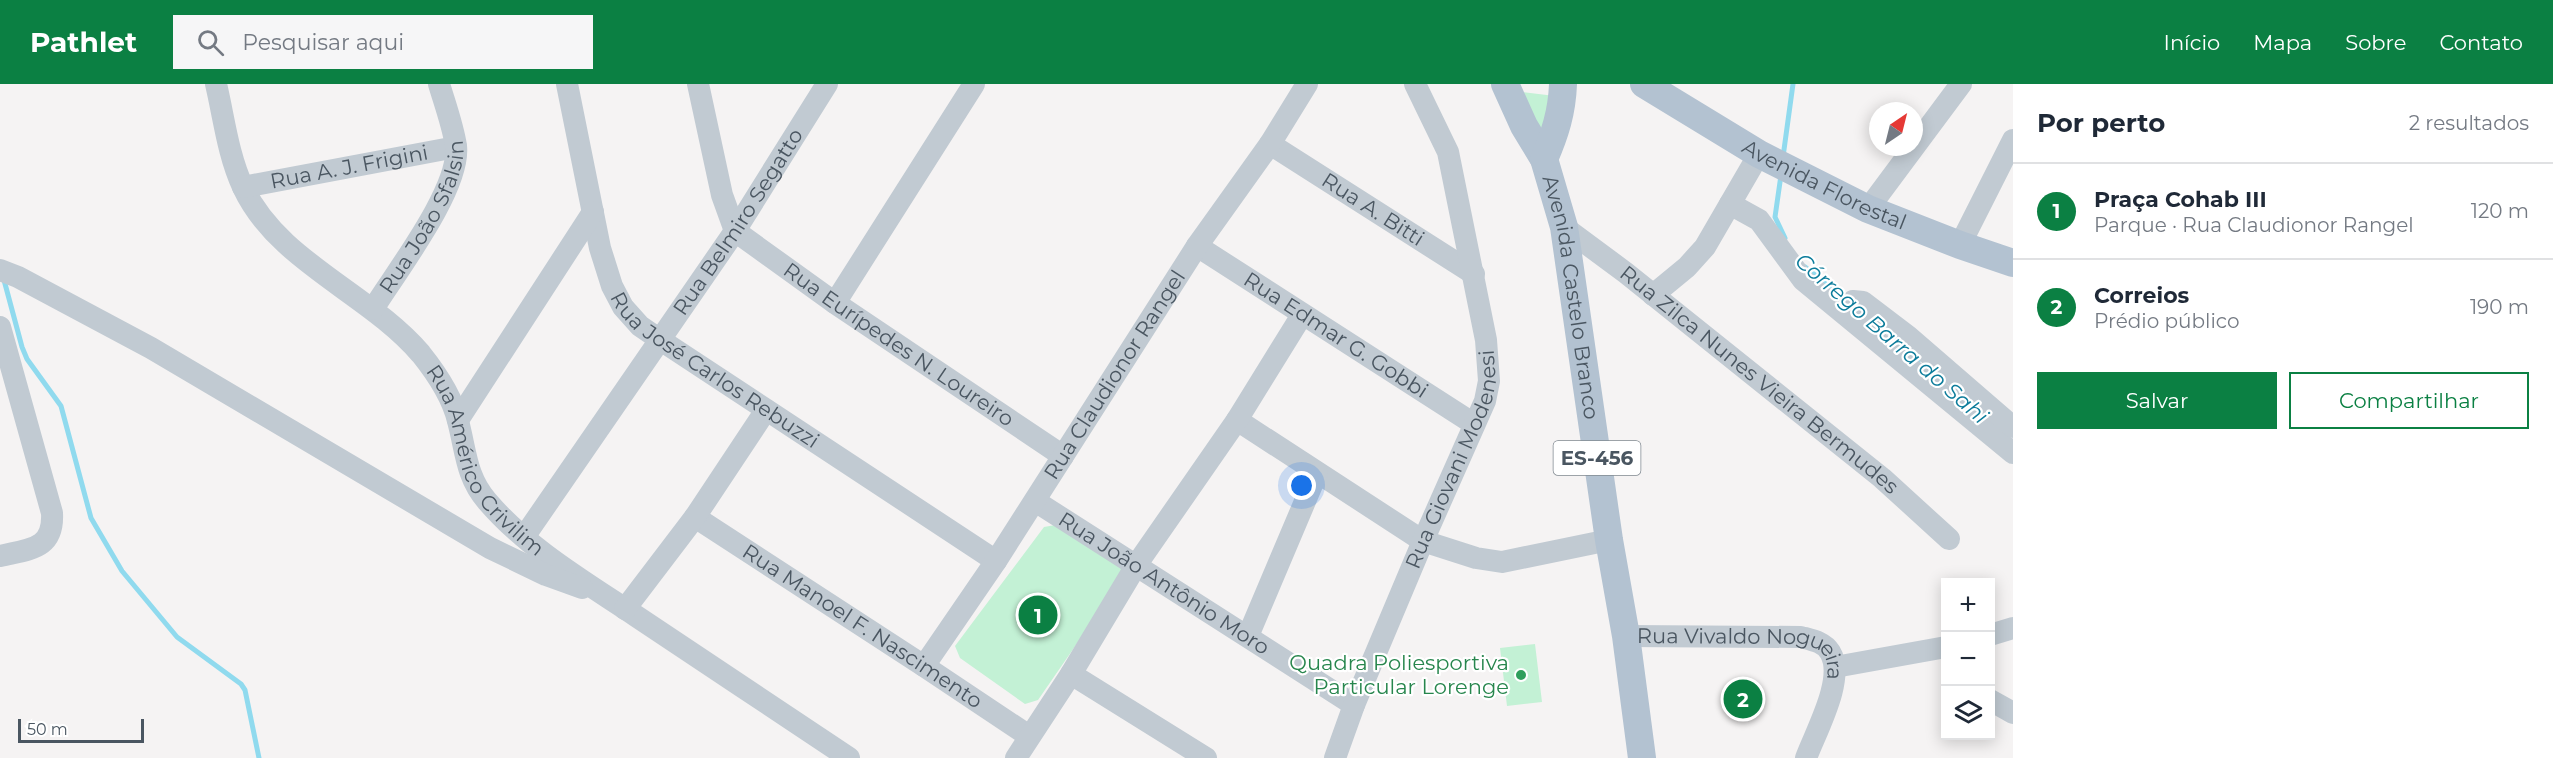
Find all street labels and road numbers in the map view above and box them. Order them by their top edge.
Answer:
street label: Rua Belmiro Segatto [668,124,808,320]
street label: Avenida Florestal [1738,134,1910,235]
street label: Rua João Sfalsin [374,139,469,298]
street label: Rua A. J. Frigini [268,140,430,194]
street label: Rua A. Bitti [1317,167,1429,251]
street label: Avenida Castelo Branco [1537,172,1605,421]
street label: Rua Eurípedes N. Loureiro [779,257,1019,431]
street label: Rua Zilca Nunes Vieira Bermudes [1615,260,1904,499]
street label: Rua Claudionor Rangel [1038,266,1190,484]
street label: Rua Edmar G. Gobbi [1239,266,1433,403]
street label: Rua José Carlos Rebuzzi [605,287,824,453]
street label: Rua Giovani Modenesi [1400,349,1501,572]
street label: Rua Américo Crivilim [421,360,549,561]
road number: ES-456 [1554,441,1640,475]
street label: Rua João Antônio Moro [1054,506,1274,660]
street label: Rua Manoel F. Nascimento [738,538,987,713]
street label: Rua Vivaldo Nogueira [1637,623,1848,680]

